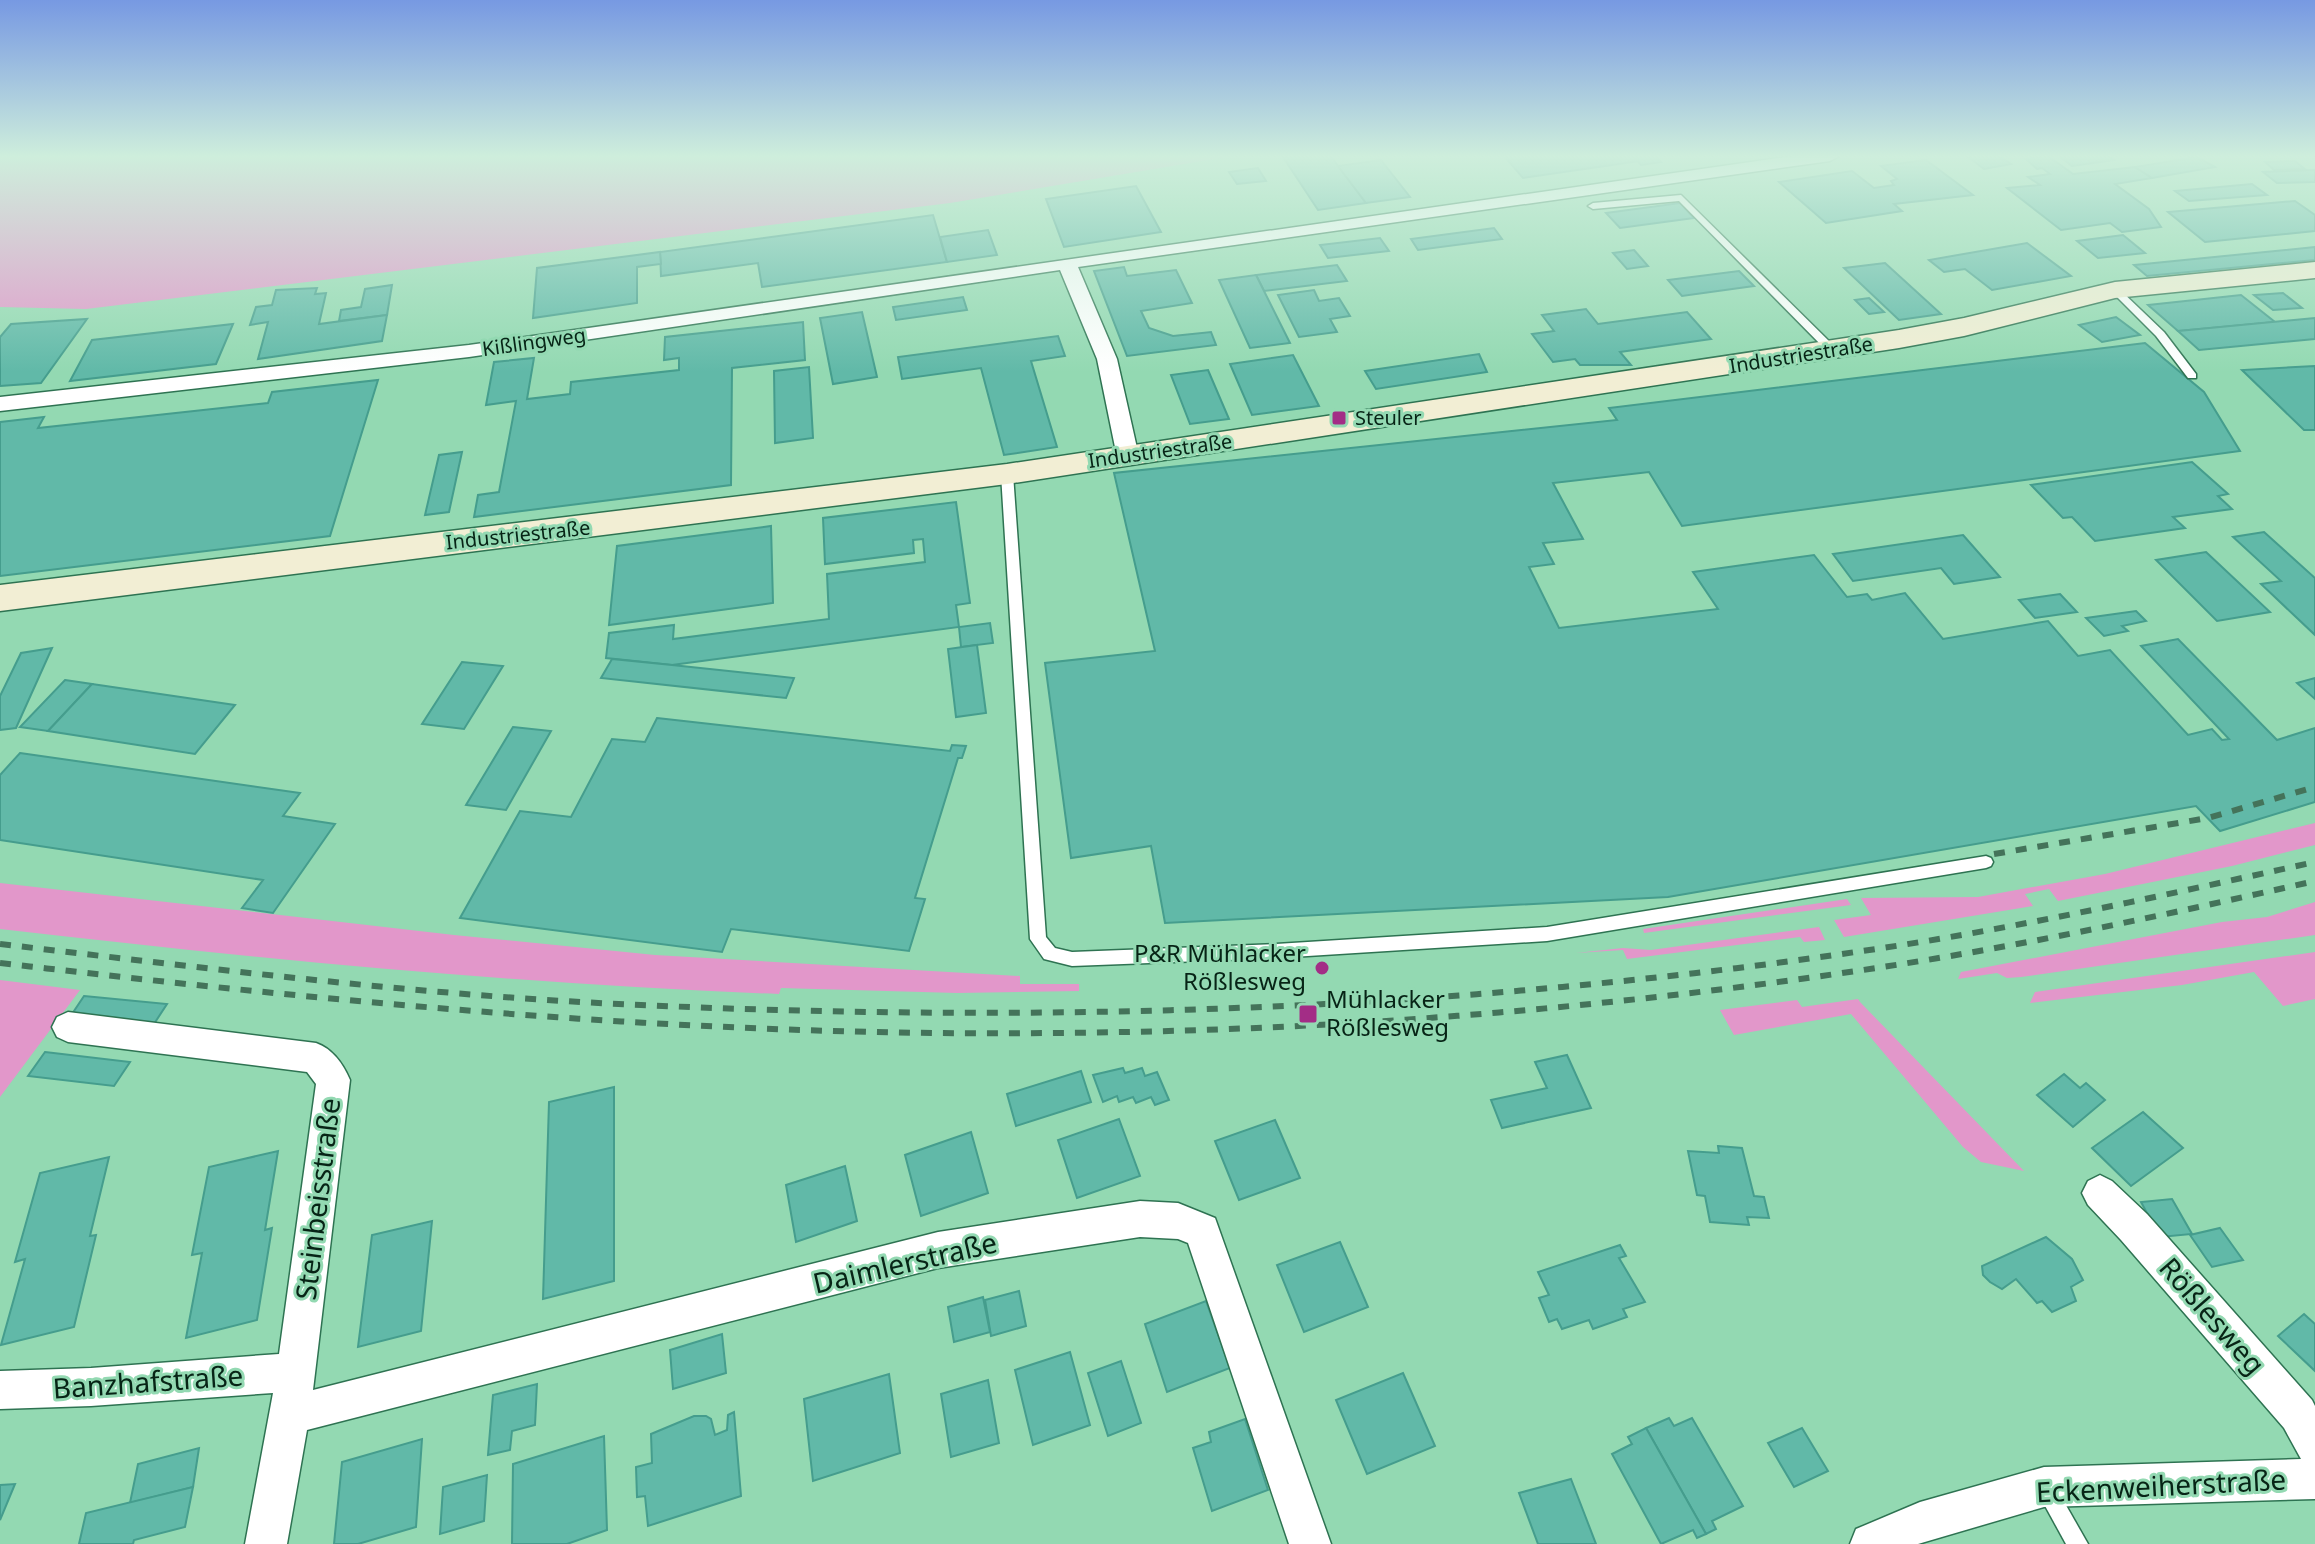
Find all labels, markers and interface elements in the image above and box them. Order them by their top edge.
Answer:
street label: Kißlingweg [480,321,588,362]
street label: Industriestraße [1727,330,1875,379]
place label: Steuler [1355,404,1422,431]
marker: Steuler [1330,409,1348,427]
street label: Industriestraße [1086,427,1234,474]
street label: Industriestraße [444,513,592,556]
place label: P&R Mühlacker Rößlesweg [1134,936,1306,997]
marker: P&R Mühlacker Rößlesweg [1313,959,1331,977]
place label: Mühlacker Rößlesweg [1326,982,1449,1043]
marker: Mühlacker Rößlesweg [1297,1003,1319,1025]
street label: Steinbeisstraße [286,1096,348,1302]
street label: Daimlerstraße [809,1222,1001,1302]
street label: Rößlesweg [2151,1249,2274,1382]
street label: Banzhafstraße [51,1355,244,1407]
street label: Eckenweiherstraße [2035,1459,2287,1511]

